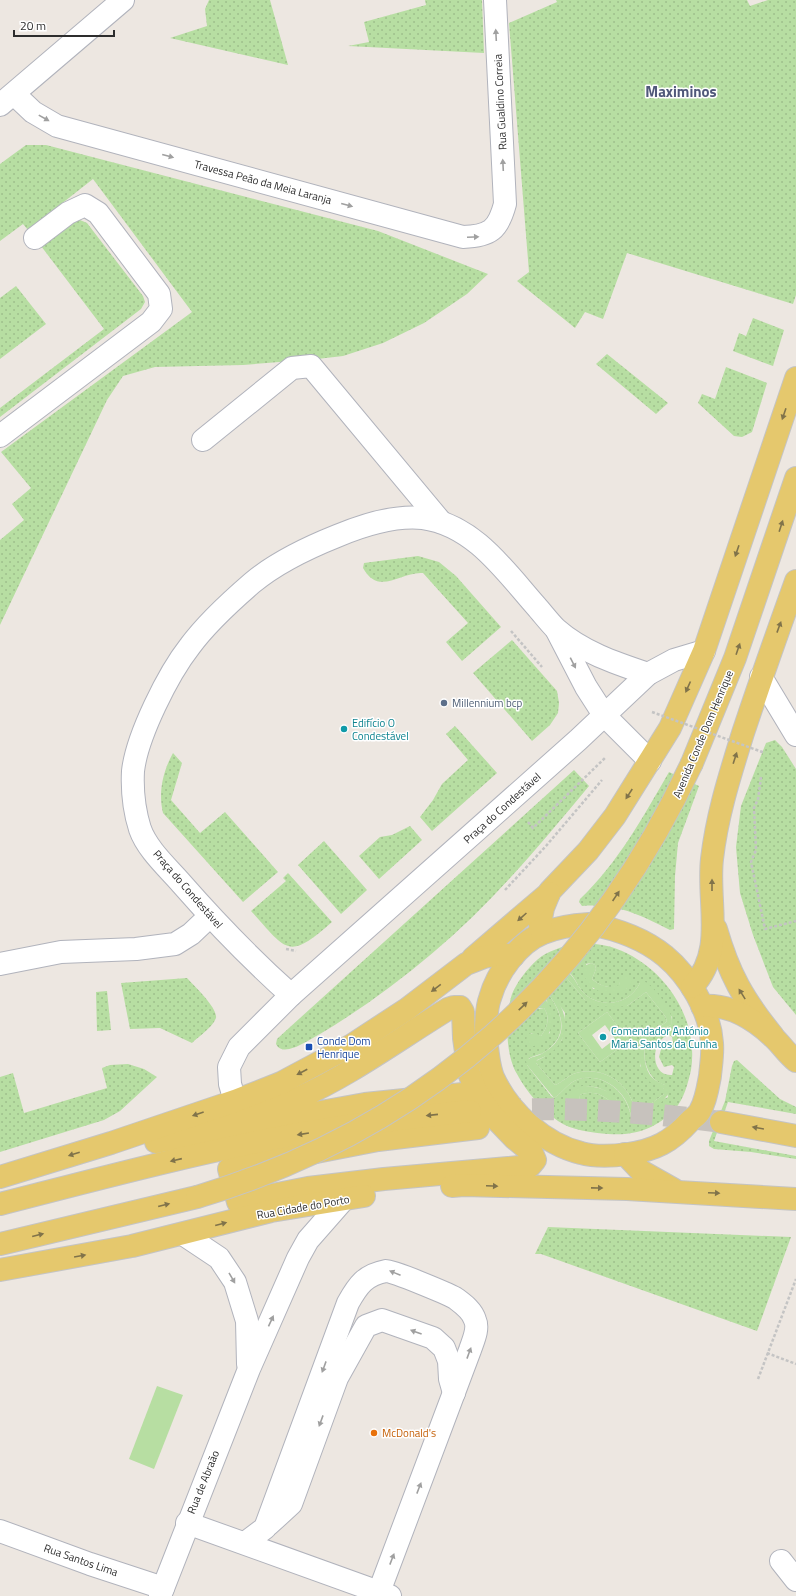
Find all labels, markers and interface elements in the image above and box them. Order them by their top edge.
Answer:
scale bar [14,12,114,38]
text: 20 m [20,16,46,35]
one-way arrow [493,29,500,41]
street label: Rua Gualdino Correia [489,53,511,150]
district label: Maximinos [645,80,717,103]
one-way arrow [38,115,50,122]
one-way arrow [162,153,174,159]
street label: Travessa Peão da Meia Laranja [193,156,334,208]
one-way arrow [500,158,506,171]
one-way arrow [341,202,353,208]
one-way arrow [467,234,480,240]
one-way arrow [780,409,786,421]
one-way arrow [778,520,784,532]
one-way arrow [734,545,740,557]
one-way arrow [777,621,783,633]
one-way arrow [736,642,742,654]
one-way arrow [570,657,577,669]
street label: Avenida Conde Dom Henrique [669,667,737,800]
one-way arrow [685,681,691,693]
place label: Millennium bcp [452,695,523,711]
marker: Millennium bcp [439,698,449,708]
place label: Edifício O Condestável [352,715,409,744]
marker: Edifício O Condestável [339,724,349,734]
one-way arrow [732,751,738,763]
street label: Praça do Condestável [460,769,544,847]
one-way arrow [625,789,633,799]
street label: Praça do Condestável [149,846,227,932]
one-way arrow [709,878,715,891]
one-way arrow [612,891,620,902]
one-way arrow [516,913,527,922]
one-way arrow [430,984,441,992]
one-way arrow [738,988,745,999]
one-way arrow [518,1001,528,1011]
place label: Comendador António Maria Santos da Cunha [611,1023,718,1052]
marker: Comendador António Maria Santos da Cunha [598,1032,608,1042]
place label: Conde Dom Henrique [317,1033,370,1062]
marker: Conde Dom Henrique [304,1042,314,1052]
one-way arrow [296,1068,308,1075]
one-way arrow [192,1111,204,1117]
one-way arrow [426,1112,438,1118]
one-way arrow [752,1125,765,1131]
one-way arrow [297,1131,309,1137]
one-way arrow [68,1151,80,1157]
one-way arrow [170,1158,182,1164]
one-way arrow [486,1183,499,1189]
one-way arrow [591,1185,604,1191]
one-way arrow [708,1190,721,1196]
street label: Rua Cidade do Porto [255,1191,351,1223]
one-way arrow [158,1202,171,1208]
one-way arrow [214,1221,227,1227]
one-way arrow [32,1232,44,1238]
one-way arrow [74,1252,86,1258]
one-way arrow [388,1270,400,1276]
one-way arrow [228,1272,235,1284]
one-way arrow [268,1315,274,1326]
one-way arrow [409,1329,421,1335]
one-way arrow [466,1347,472,1359]
one-way arrow [321,1361,327,1373]
one-way arrow [318,1415,324,1427]
place label: McDonald's [382,1425,436,1441]
marker: McDonald's [369,1428,379,1438]
street label: Rua de Abraão [183,1448,223,1516]
one-way arrow [416,1482,422,1494]
street label: Rua Santos Lima [42,1540,121,1580]
one-way arrow [390,1552,396,1564]

